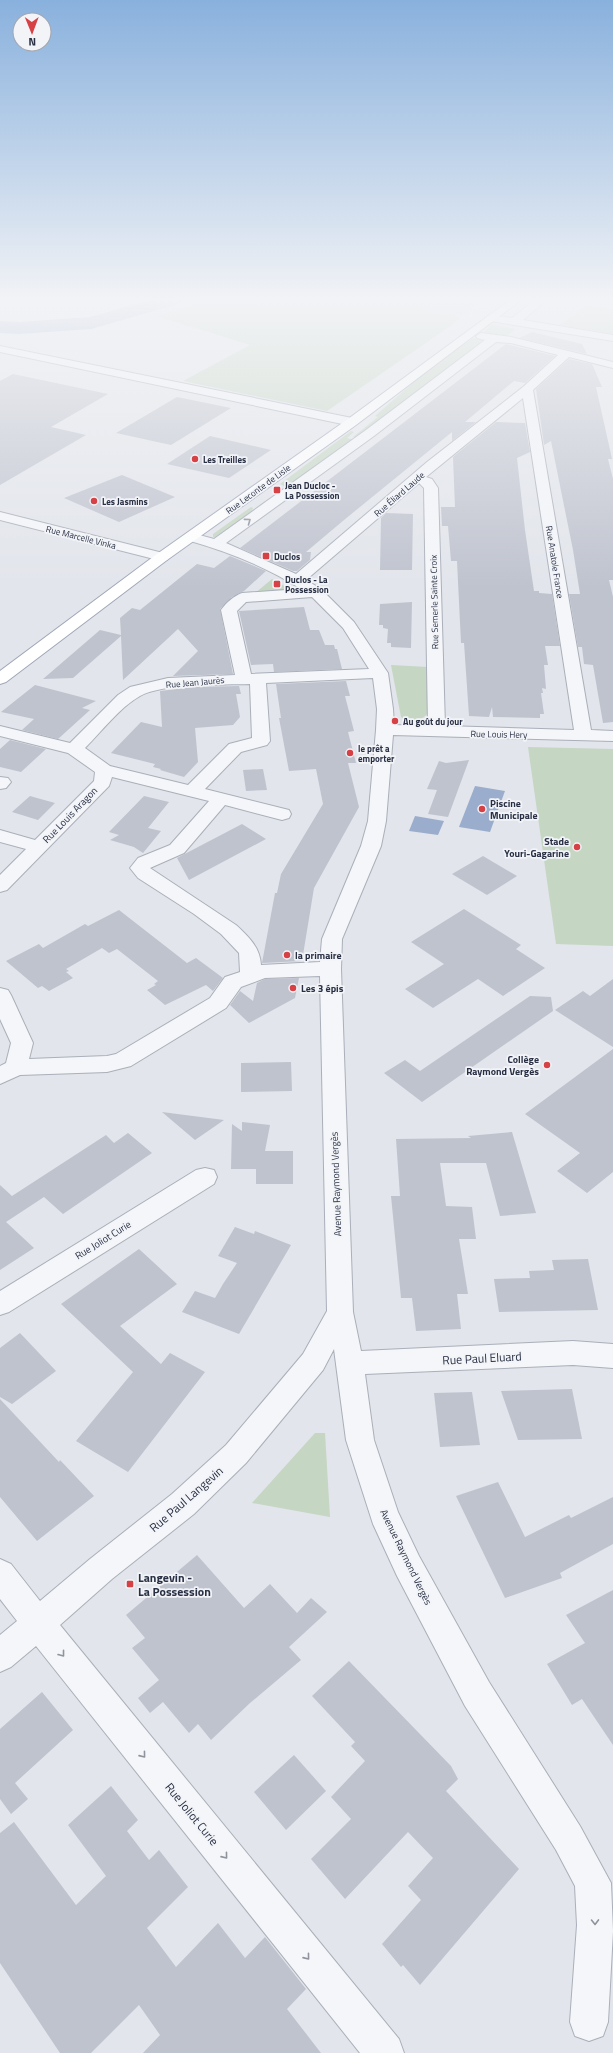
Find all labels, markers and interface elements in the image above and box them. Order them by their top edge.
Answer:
north arrow [12,12,52,52]
text: N [28,34,36,50]
place label: Les Treilles [203,453,246,466]
marker: Les Treilles [190,454,200,464]
street label: Rue Leconte de Lisle [223,461,293,517]
street label: Rue Éliard Laude [371,468,427,520]
place label: Jean Ducloc - La Possession [285,479,340,502]
marker: Jean Ducloc - La Possession [272,485,282,495]
place label: Les Jasmins [102,495,148,508]
marker: Les Jasmins [89,496,99,506]
one-way arrow [244,519,251,526]
street label: Rue Marcelle Vinka [45,522,118,552]
street label: Rue Anatole France [543,525,567,600]
place label: Duclos [274,550,300,563]
marker: Duclos [261,551,271,561]
street label: Rue Semerle Sainte Croix [427,555,441,649]
place label: Duclos - La Possession [285,573,329,596]
marker: Duclos - La Possession [272,579,282,589]
street label: Rue Jean Jaurès [165,673,225,691]
place label: Au goût du jour [403,715,463,728]
marker: Au goût du jour [390,716,400,726]
street label: Rue Louis Hery [470,727,528,741]
place label: le prêt a emporter [358,742,395,765]
marker: le prêt a emporter [345,748,355,758]
street label: Rue Louis Aragon [39,783,101,847]
place label: Piscine Municipale [490,796,538,823]
marker: Piscine Municipale [477,804,487,814]
place label: Stade Youri-Gagarine [504,834,569,861]
marker: Stade Youri-Gagarine [572,842,582,852]
place label: la primaire [295,948,342,963]
marker: la primaire [282,950,292,960]
place label: Les 3 épis [301,981,344,996]
marker: Les 3 épis [288,983,298,993]
place label: Collège Raymond Vergès [466,1052,539,1079]
marker: Collège Raymond Vergès [542,1060,552,1070]
street label: Avenue Raymond Vergès [327,1131,345,1237]
street label: Rue Joliot Curie [72,1217,134,1263]
street label: Rue Paul Eluard [442,1346,522,1370]
street label: Rue Paul Langevin [145,1461,227,1537]
street label: Avenue Raymond Vergès [376,1507,436,1608]
place label: Langevin - La Possession [138,1568,211,1601]
marker: Langevin - La Possession [125,1579,135,1589]
one-way arrow [57,1649,64,1656]
one-way arrow [139,1750,146,1758]
street label: Rue Joliot Curie [161,1778,223,1850]
one-way arrow [221,1851,228,1859]
one-way arrow [591,1919,599,1925]
one-way arrow [303,1952,310,1959]

